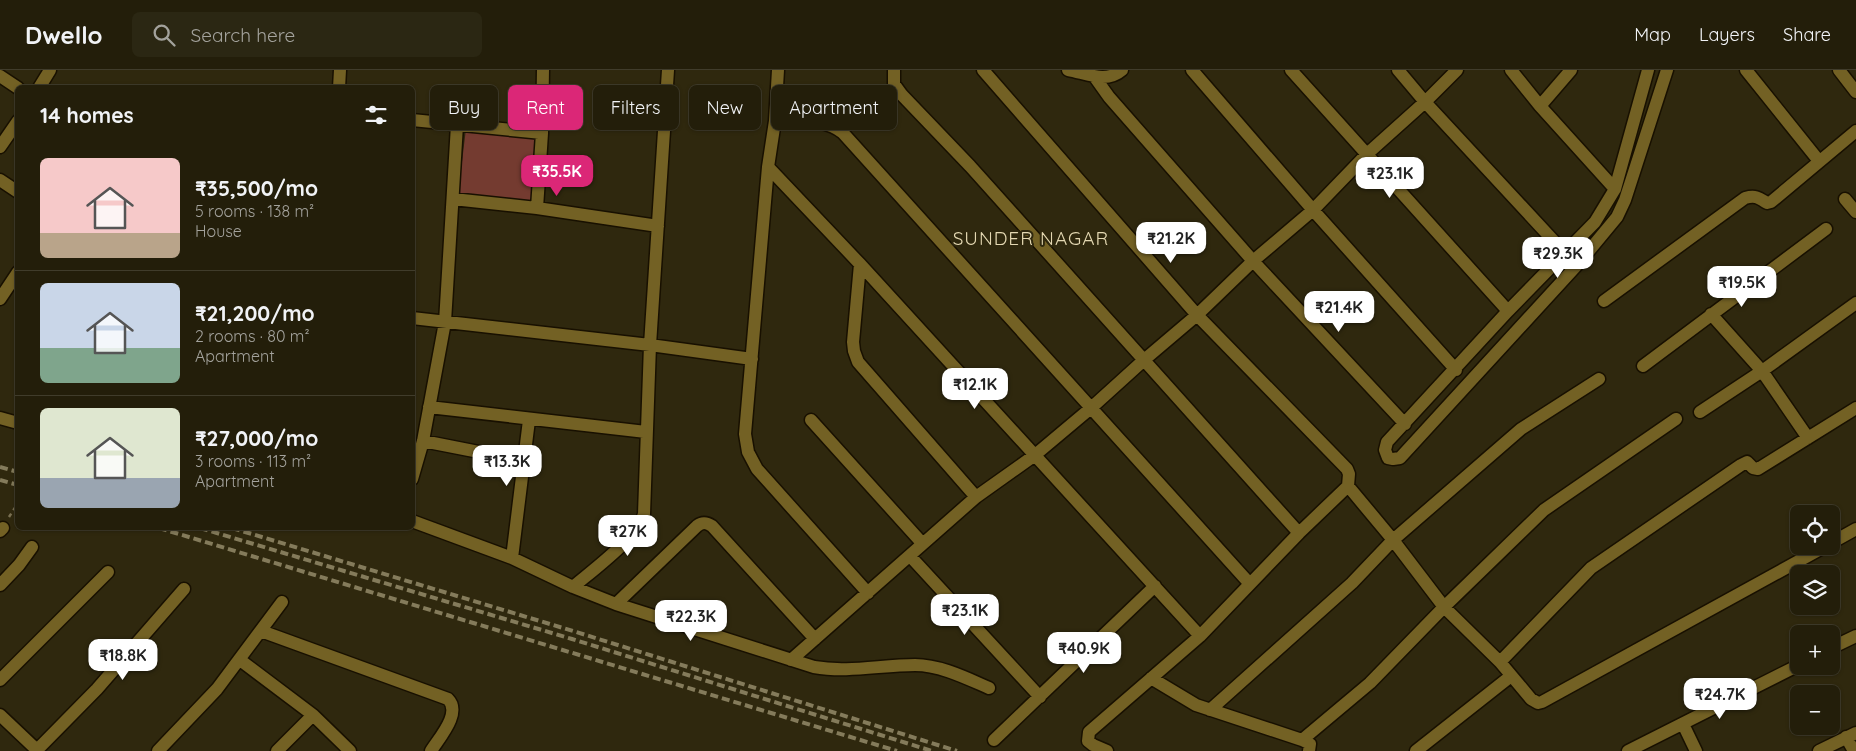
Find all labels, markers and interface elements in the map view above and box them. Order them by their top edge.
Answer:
search box [132,12,482,57]
text: Dwello [25,20,102,50]
icon: search [150,21,178,49]
text: Search here [190,23,295,47]
text: Map [1634,23,1671,46]
text: Layers [1699,23,1755,46]
text: Share [1783,23,1831,46]
chip: Buy [430,85,498,130]
chip: Rent [508,85,583,130]
chip: Filters [593,85,679,130]
chip: New [689,85,761,130]
chip: Apartment [771,85,897,130]
icon: filters [362,101,390,129]
text: 14 homes [40,102,134,128]
pin: ₹35.5K [516,154,598,197]
pin: ₹23.1K [1349,156,1431,199]
text: ₹35.5K [532,161,582,181]
text: ₹23.1K [1367,163,1413,183]
text: ₹35,500/mo [195,175,318,201]
icon: home [80,178,140,238]
text: 5 rooms · 138 m² [195,201,314,221]
text: House [195,221,242,241]
pin: ₹21.2K [1130,222,1212,264]
district label: SUNDER NAGAR [953,226,1109,250]
text: ₹21.2K [1147,228,1195,248]
pin: ₹29.3K [1517,236,1599,279]
text: ₹29.3K [1533,243,1583,263]
pin: ₹19.5K [1701,266,1783,308]
text: ₹19.5K [1718,272,1766,292]
pin: ₹21.4K [1298,290,1380,333]
text: ₹21.4K [1315,297,1363,317]
text: ₹21,200/mo [195,300,315,326]
icon: home [80,303,140,363]
text: 2 rooms · 80 m² [195,326,310,346]
text: Apartment [195,346,275,366]
pin: ₹12.1K [934,368,1016,410]
text: ₹12.1K [953,374,997,394]
text: ₹27,000/mo [195,425,318,451]
icon: home [80,428,140,488]
pin: ₹13.3K [466,444,548,487]
text: 3 rooms · 113 m² [195,451,311,471]
text: ₹13.3K [484,451,530,471]
text: Apartment [195,471,275,491]
map controls [1790,505,1840,735]
button: locate [1790,505,1840,555]
pin: ₹27K [598,514,658,557]
text: ₹27K [609,521,647,541]
button: layers [1790,565,1840,615]
pin: ₹23.1K [924,594,1006,636]
pin: ₹22.3K [650,600,732,642]
text: ₹23.1K [942,600,988,620]
text: ₹22.3K [666,606,716,626]
button: + [1790,625,1840,675]
pin: ₹40.9K [1043,632,1125,674]
pin: ₹18.8K [82,638,164,681]
text: ₹40.9K [1058,638,1110,658]
text: ₹18.8K [99,645,147,665]
pin: ₹24.7K [1679,678,1761,720]
text: ₹24.7K [1695,684,1745,704]
button: − [1790,685,1840,735]

